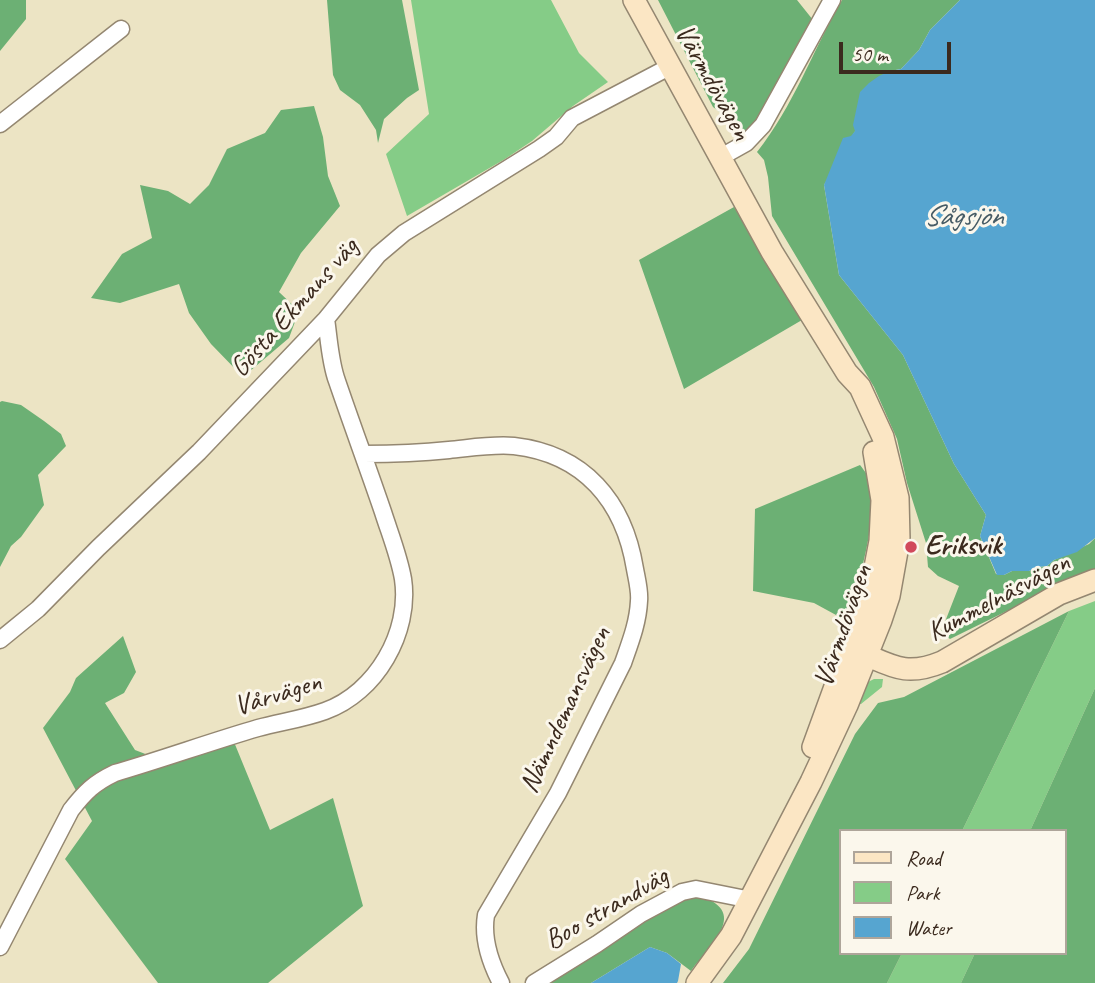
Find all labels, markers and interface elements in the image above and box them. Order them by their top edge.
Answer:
street label: Värmdövägen [666,19,758,147]
scale bar [843,28,955,72]
text: 50 m [852,41,888,67]
water label: Sågsjön [924,199,1002,235]
street label: Gösta Ekmans väg [224,231,366,385]
place label: Eriksvik [925,530,1001,564]
marker: Eriksvik [903,539,919,555]
street label: Kummelnäsvägen [922,546,1076,650]
street label: Värmdövägen [807,560,881,692]
street label: Nämndemansvägen [513,622,619,798]
street label: Vårvägen [230,666,326,724]
legend [839,829,1067,955]
text: Road [906,845,941,871]
street label: Boo strandväg [539,860,675,958]
text: Park [906,880,939,906]
text: Water [906,915,952,941]

